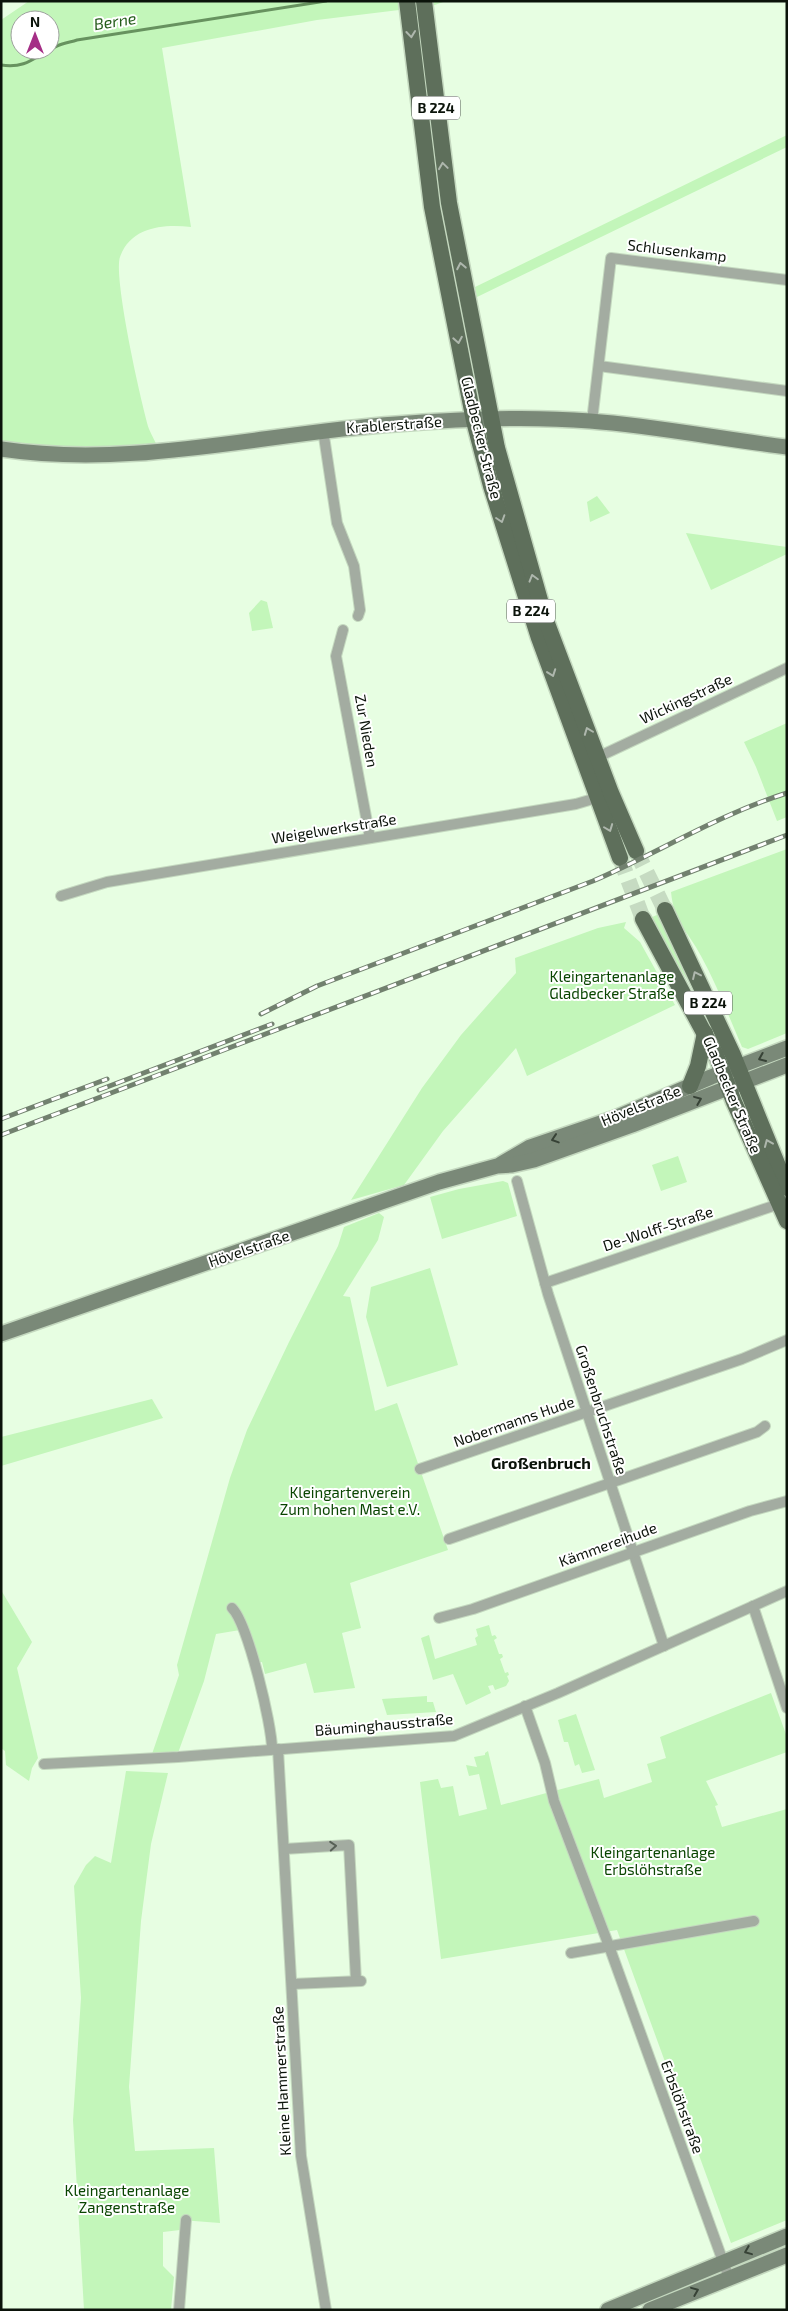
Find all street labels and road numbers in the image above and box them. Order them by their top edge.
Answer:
road number: B 224 [412,96,460,120]
street label: Schlusenkamp [627,235,728,265]
street label: Gladbecker Straße [458,375,506,501]
street label: Krablerstraße [345,412,442,436]
road number: B 224 [507,600,555,622]
street label: Wickingstraße [637,669,734,727]
street label: Zur Nieden [352,693,382,769]
street label: Weigelwerkstraße [270,809,398,847]
road number: B 224 [684,991,732,1014]
street label: Gladbecker Straße [700,1033,766,1156]
street label: Hövelstraße [598,1081,683,1129]
street label: De-Wolff-Straße [600,1202,715,1254]
street label: Hövelstraße [206,1226,292,1270]
street label: Großenbruchstraße [572,1342,631,1477]
street label: Nobermanns Hude [451,1392,577,1450]
street label: Kämmereihude [556,1518,659,1570]
street label: Bäuminghausstraße [314,1709,454,1739]
street label: Kleine Hammerstraße [268,2006,294,2156]
street label: Erbslöhstraße [658,2058,708,2156]

